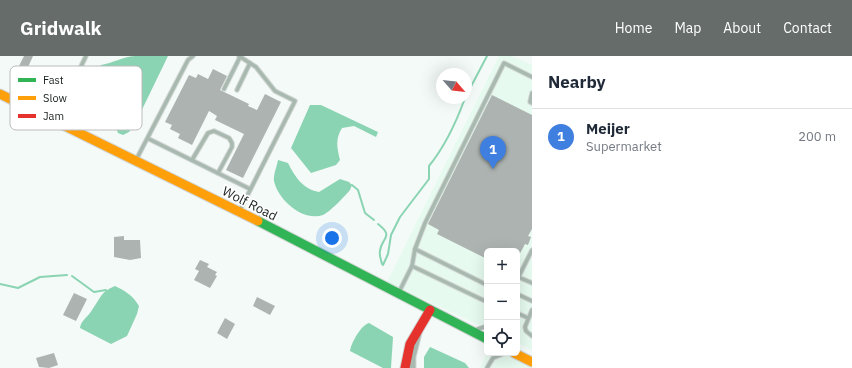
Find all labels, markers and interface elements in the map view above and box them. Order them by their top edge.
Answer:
text: Gridwalk [20,16,102,40]
text: Home [615,19,652,37]
text: Map [674,19,701,37]
text: About [723,19,761,37]
text: Contact [783,19,832,37]
legend [10,66,142,130]
north arrow [436,68,472,104]
text: Nearby [548,71,606,93]
text: Fast [43,73,64,87]
text: Slow [43,91,67,105]
text: Jam [43,109,64,123]
text: Meijer [586,119,630,138]
text: 1 [557,128,565,145]
text: 200 m [798,128,836,145]
pin: 1 [480,136,506,169]
text: Supermarket [586,138,662,155]
street label: Wolf Road [219,182,280,224]
your location [322,228,342,248]
map controls [484,248,520,356]
button: + [484,248,520,284]
button: − [484,284,520,320]
button: locate [484,320,520,356]

